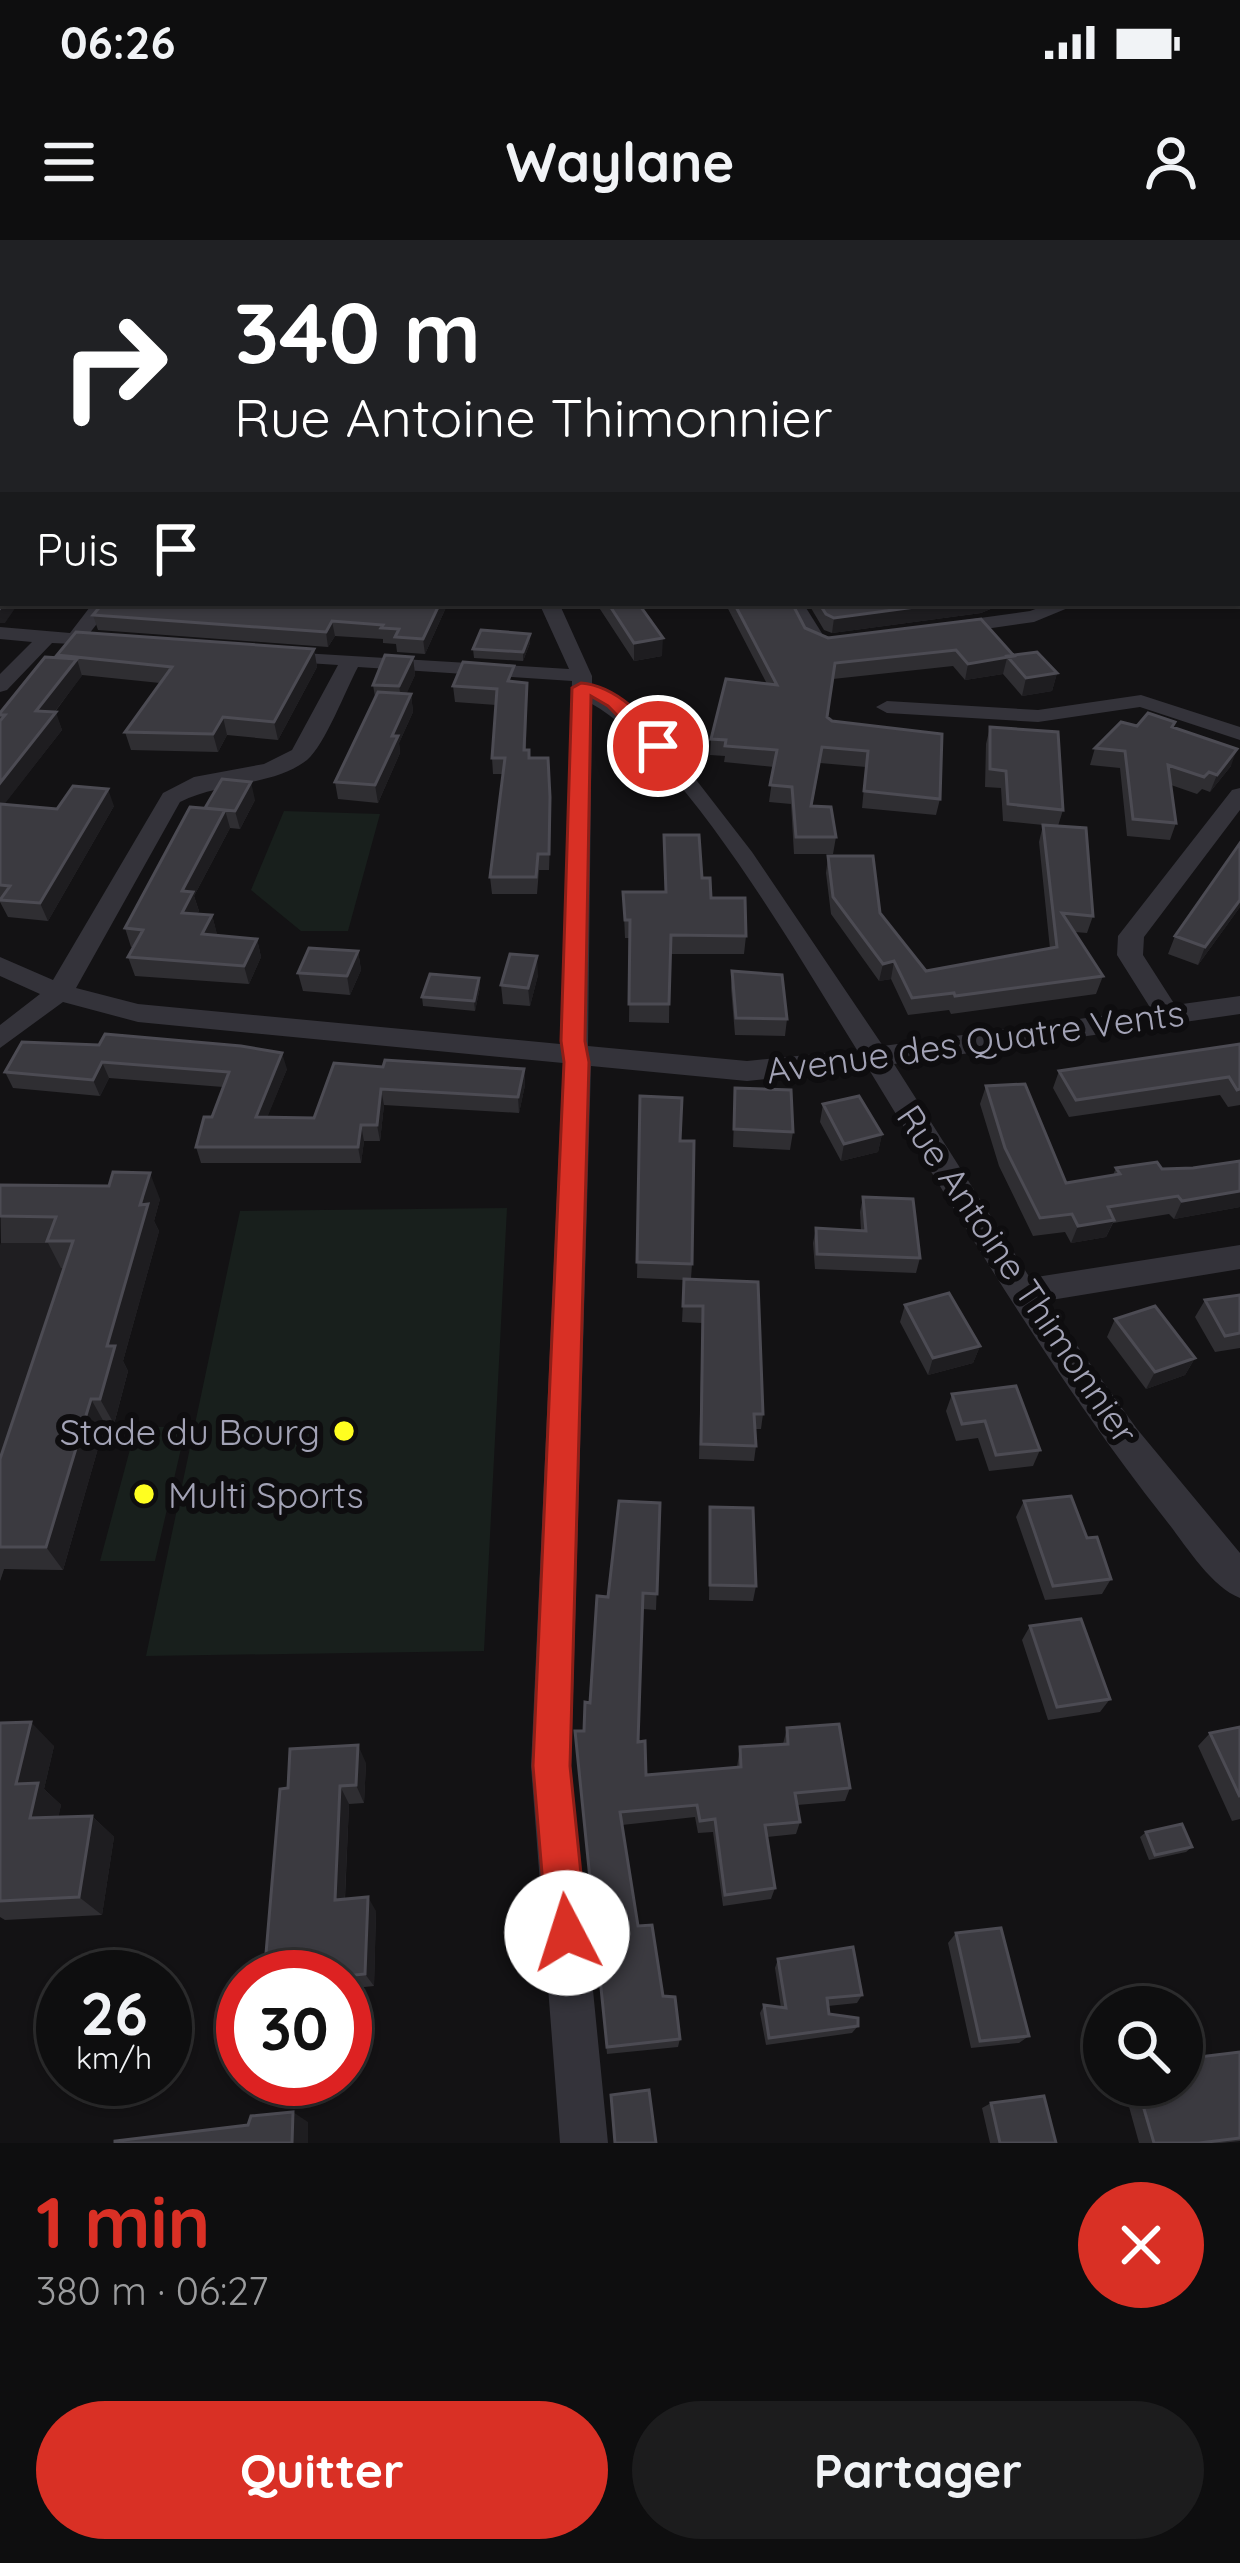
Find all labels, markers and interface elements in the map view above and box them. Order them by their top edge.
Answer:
text: 06:26 [60,14,175,70]
text: Waylane [506,128,734,196]
icon: menu [36,129,102,195]
icon: person [1138,129,1204,195]
text: 340 m [234,279,481,384]
icon: right [36,288,192,444]
text: Rue Antoine Thimonnier [234,383,832,451]
icon: arrive [143,516,209,582]
text: Puis [36,521,119,577]
pin [607,695,709,797]
icon: arrive [625,713,691,779]
street label: Avenue des Quatre Vents [763,989,1187,1093]
street label: Rue Antoine Thimonnier [888,1096,1148,1452]
place label: Stade du Bourg [60,1409,320,1454]
marker: Stade du Bourg [331,1418,357,1444]
place label: Multi Sports [168,1472,364,1517]
marker: Multi Sports [131,1481,157,1507]
position arrow [504,1870,630,1996]
speed limit sign: 30 [216,1950,372,2106]
text: 26 [80,1975,148,2050]
map controls [1083,1986,1203,2106]
button: search [1083,1986,1203,2106]
text: km/h [76,2039,152,2077]
text: 1 min [36,2176,210,2266]
button: close [1078,2182,1204,2308]
text: 380 m · 06:27 [36,2266,268,2315]
button: Quitter [36,2401,608,2539]
button: Partager [632,2401,1204,2539]

